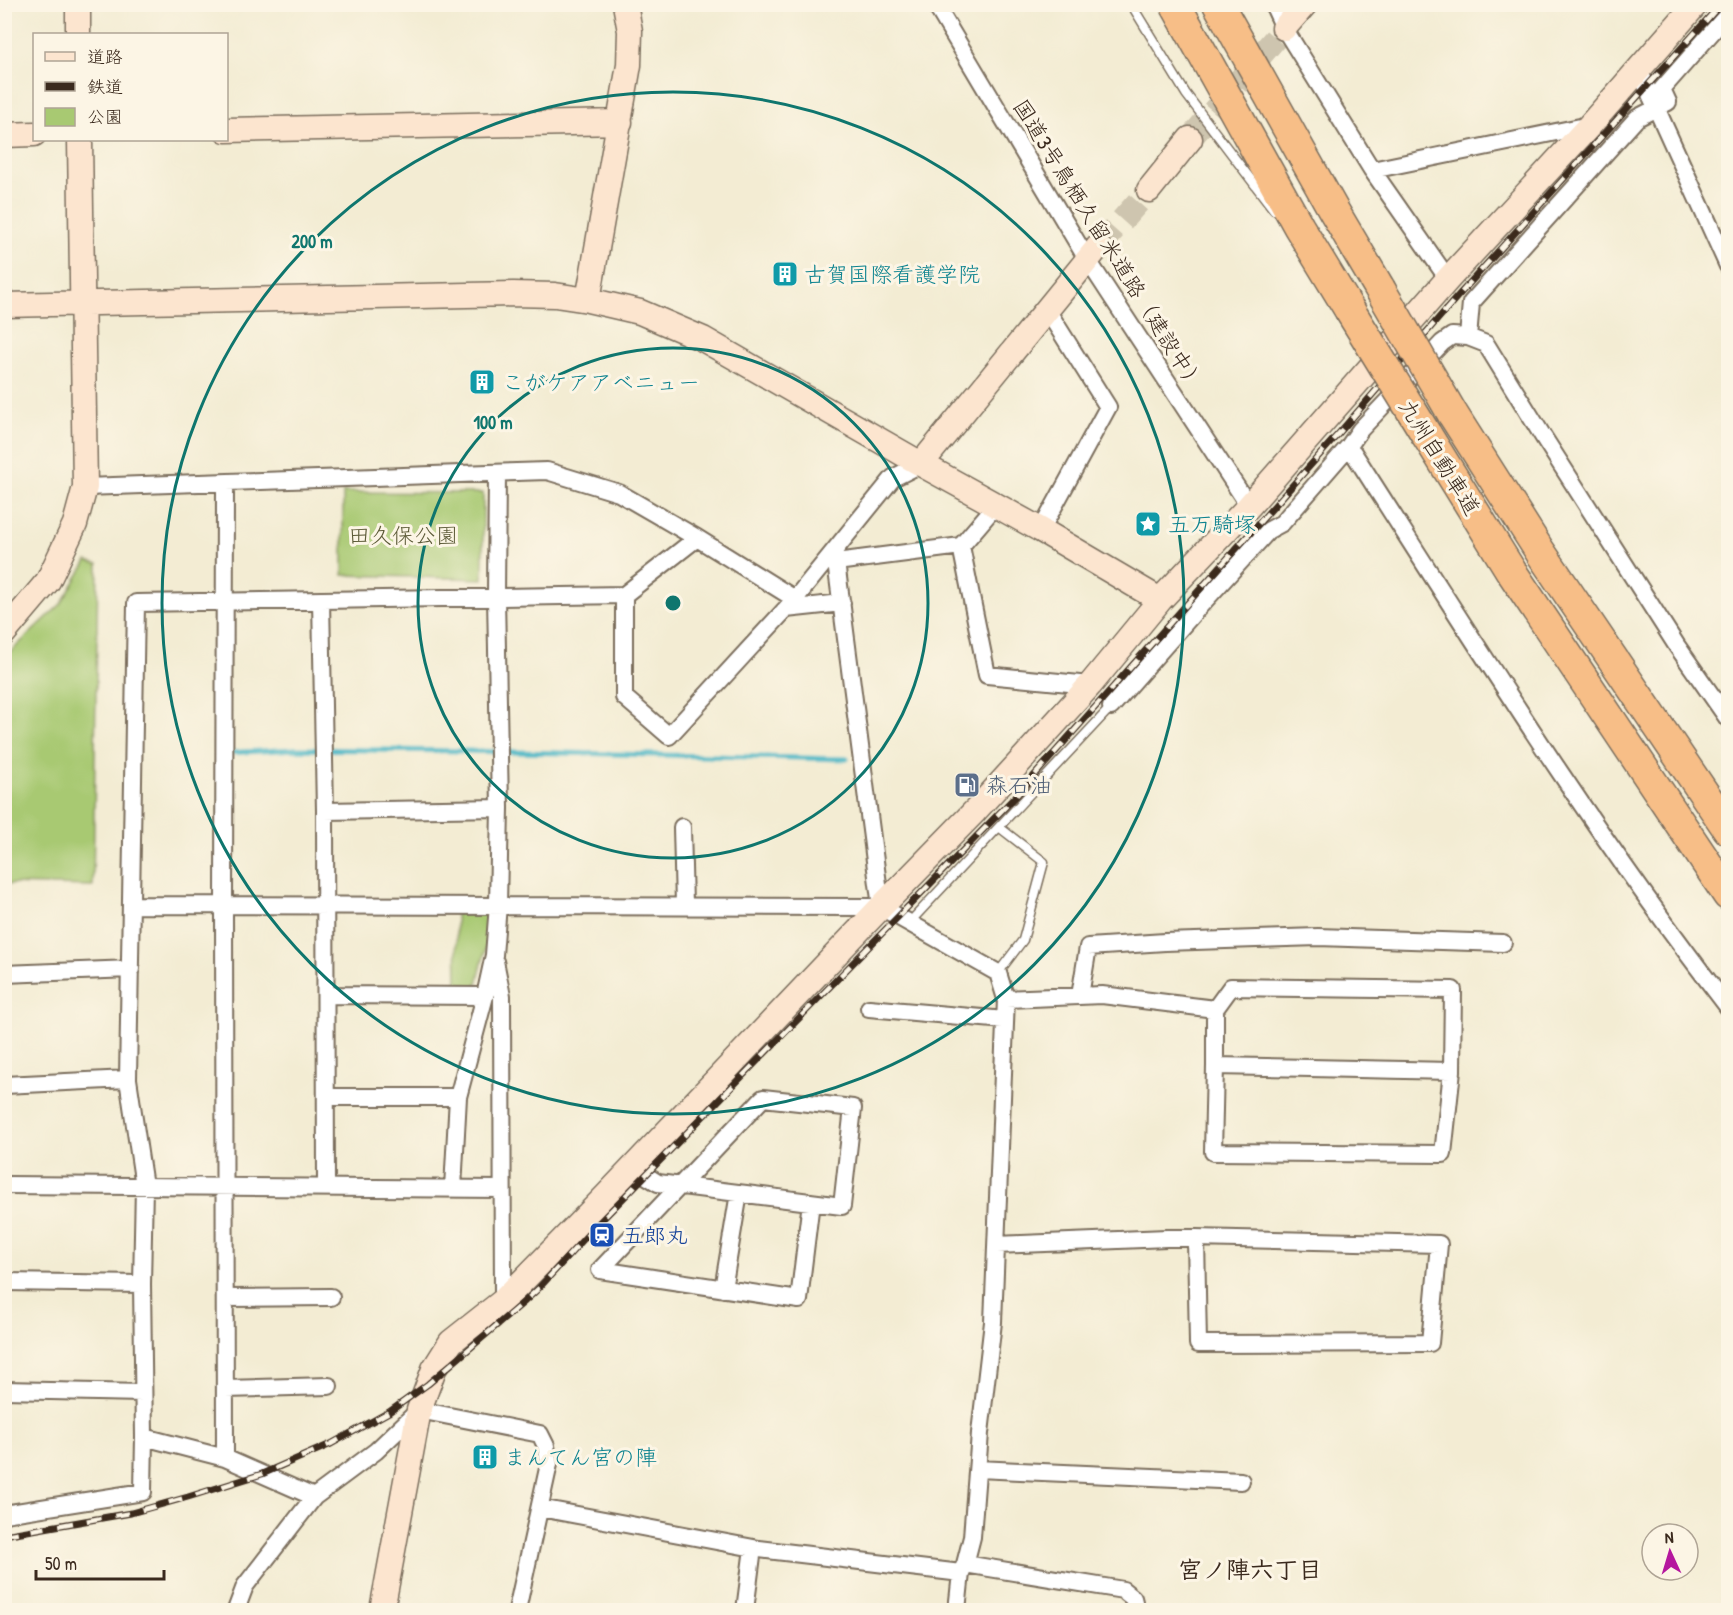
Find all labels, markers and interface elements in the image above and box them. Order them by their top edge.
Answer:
legend [33,33,228,141]
text: 道路 [87,44,123,69]
text: 鉄道 [87,74,123,99]
street label: 国道3号鳥栖久留米道路（建設中） [1006,93,1212,397]
text: 公園 [87,104,123,129]
text: 200 m [292,229,332,254]
building icon: 古賀国際看護学院 [770,259,800,289]
place label: 古賀国際看護学院 [804,259,980,289]
building icon: こがケアアベニュー [467,367,497,397]
place label: こがケアアベニュー [502,367,700,397]
street label: 九州自動車道 [1392,393,1488,521]
text: 100 m [473,410,513,435]
place icon: 五万騎塚 [1133,509,1163,539]
place label: 五万騎塚 [1168,509,1256,539]
park label: 田久保公園 [348,520,458,550]
centre of rings [663,593,683,613]
fuel station icon: 森石油 [952,770,982,800]
place label: 森石油 [986,770,1052,800]
station icon: 五郎丸 [587,1220,617,1250]
place label: 五郎丸 [622,1220,688,1250]
building icon: まんてん宮の陣 [470,1442,500,1472]
place label: まんてん宮の陣 [504,1442,657,1472]
north arrow [1640,1522,1700,1582]
text: N [1664,1526,1674,1548]
scale bar [36,1543,164,1581]
text: 50 m [45,1551,77,1576]
district label: 宮ノ陣六丁目 [1178,1553,1322,1585]

